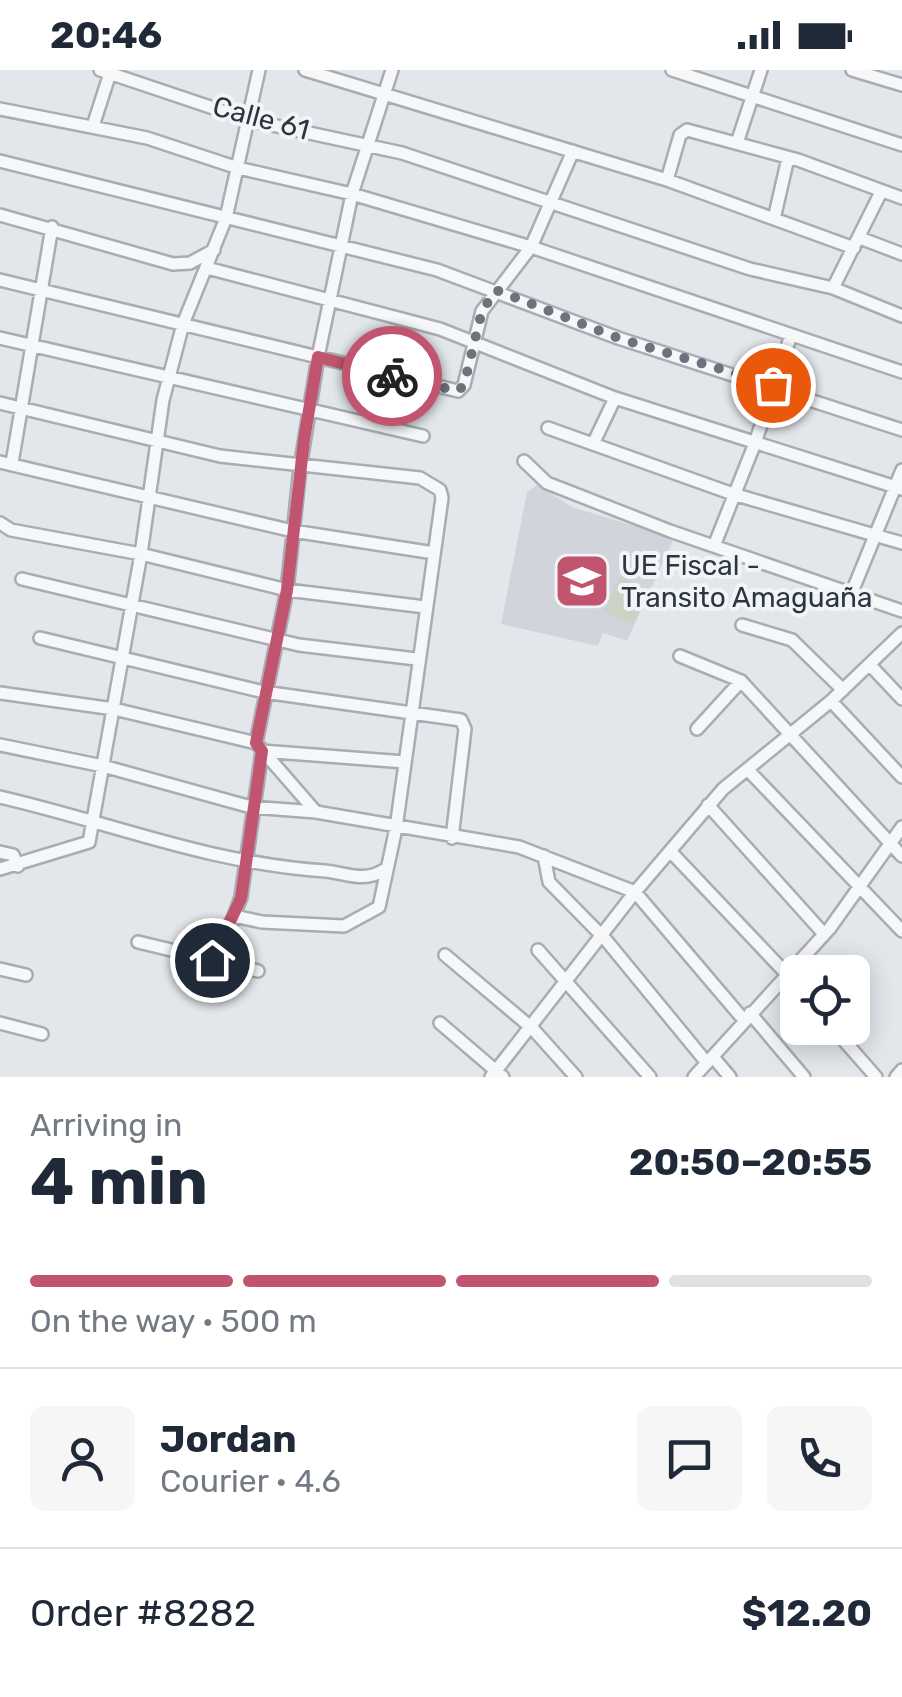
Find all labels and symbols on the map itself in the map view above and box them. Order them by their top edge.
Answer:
street label: Calle 61 [209,89,313,147]
courier [342,326,442,426]
pin [731,343,816,428]
place label: UE Fiscal - Transito Amaguaña [621,549,873,614]
school or university icon: UE Fiscal - Transito Amaguaña [552,551,612,611]
pin [170,918,255,1003]

